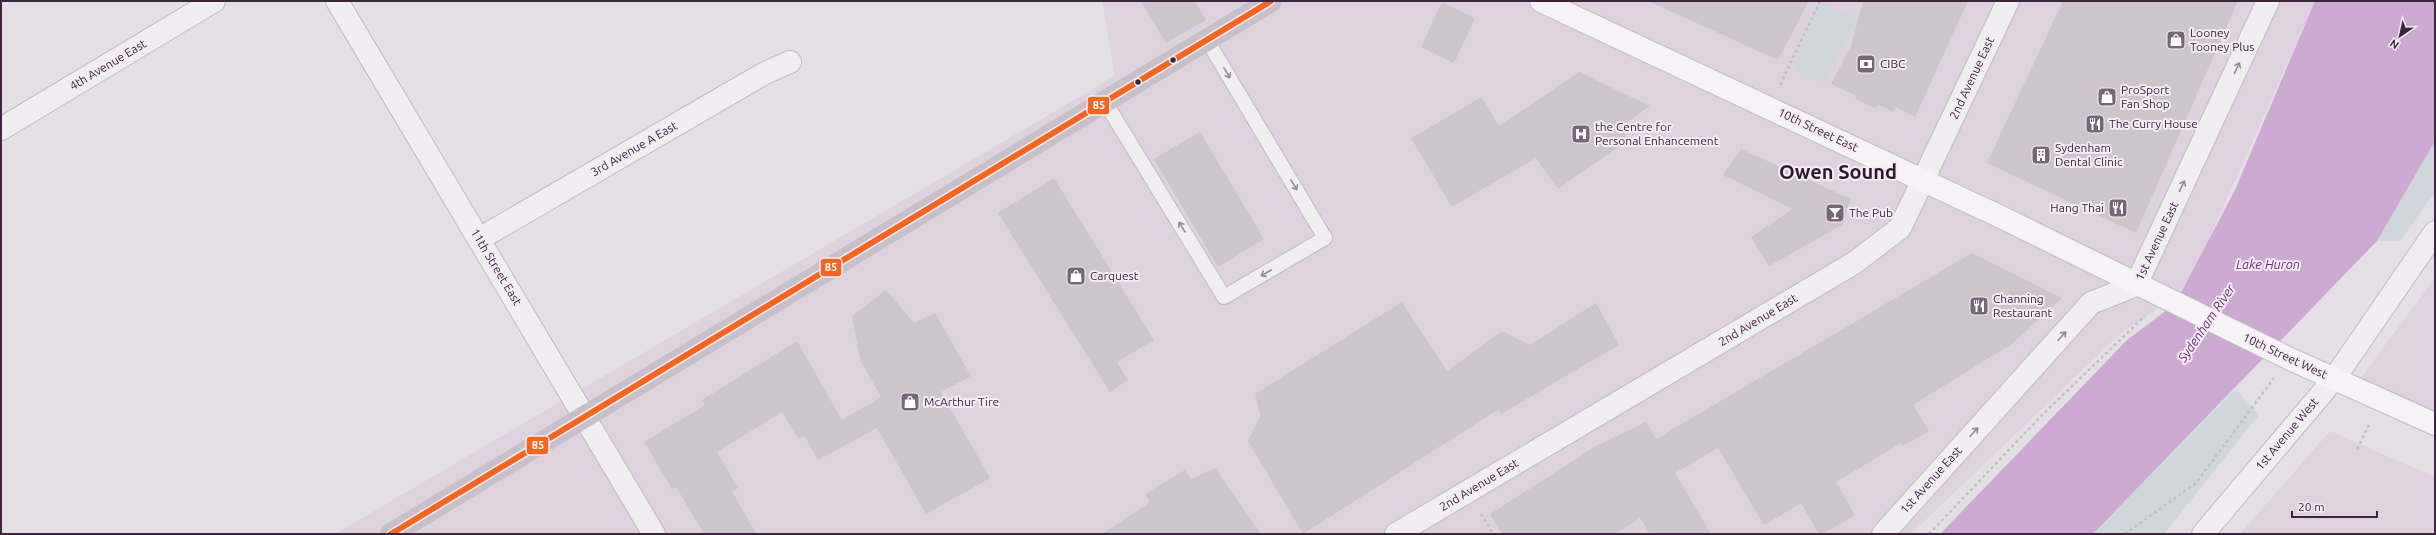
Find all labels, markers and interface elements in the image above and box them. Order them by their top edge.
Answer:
north arrow [2380,16,2420,56]
place label: Looney Tooney Plus [2190,26,2255,53]
shop icon: Looney Tooney Plus [2165,29,2187,51]
street label: 2nd Avenue East [1947,34,1996,121]
street label: 4th Avenue East [67,36,149,93]
text: N [2388,37,2401,52]
bank icon: CIBC [1855,53,1877,75]
unlabelled marker [1168,55,1178,65]
place label: CIBC [1880,57,1906,70]
one-way arrow [2234,63,2241,75]
one-way arrow [1224,67,1232,79]
unlabelled marker [1133,77,1143,87]
place label: ProSport Fan Shop [2121,83,2170,110]
shop icon: ProSport Fan Shop [2096,86,2118,108]
line badge: 85 [1087,96,1110,115]
text: 85 [1093,99,1105,111]
street label: 10th Street East [1776,105,1861,154]
restaurant icon: The Curry House [2084,113,2106,135]
place label: The Curry House [2109,117,2198,130]
street label: 3rd Avenue A East [588,118,680,179]
place label: the Centre for Personal Enhancement [1595,120,1719,147]
hospital icon: the Centre for Personal Enhancement [1570,123,1592,145]
place label: Sydenham Dental Clinic [2055,141,2123,168]
building icon: Sydenham Dental Clinic [2030,144,2052,166]
district label: Owen Sound [1779,160,1897,183]
one-way arrow [1290,179,1298,191]
one-way arrow [2179,181,2187,193]
restaurant icon: Hang Thai [2107,197,2129,219]
street label: 1st Avenue East [2133,199,2181,282]
place label: Hang Thai [2050,201,2104,214]
bar icon: The Pub [1824,202,1846,224]
place label: The Pub [1849,206,1893,219]
one-way arrow [1177,221,1185,233]
street label: 11th Street East [468,226,525,308]
water label: Lake Huron [2236,257,2300,271]
line badge: 85 [820,258,842,277]
text: 85 [825,261,837,273]
shop icon: Carquest [1065,265,1087,287]
place label: Carquest [1090,269,1139,282]
one-way arrow [1260,269,1272,277]
water label: Sydenham River [2174,281,2238,365]
street label: 2nd Avenue East [1716,291,1800,348]
place label: Channing Restaurant [1993,292,2053,319]
restaurant icon: Channing Restaurant [1968,295,1990,317]
street label: 10th Street West [2241,330,2330,381]
one-way arrow [2057,331,2066,341]
shop icon: McArthur Tire [899,391,921,413]
place label: McArthur Tire [924,395,999,408]
street label: 1st Avenue West [2253,395,2321,472]
one-way arrow [1970,427,1979,438]
line badge: 85 [526,436,549,455]
text: 85 [532,439,544,451]
street label: 1st Avenue East [1897,443,1964,516]
street label: 2nd Avenue East [1437,456,1521,513]
scale bar [2292,493,2377,519]
text: 20 m [2298,500,2325,513]

